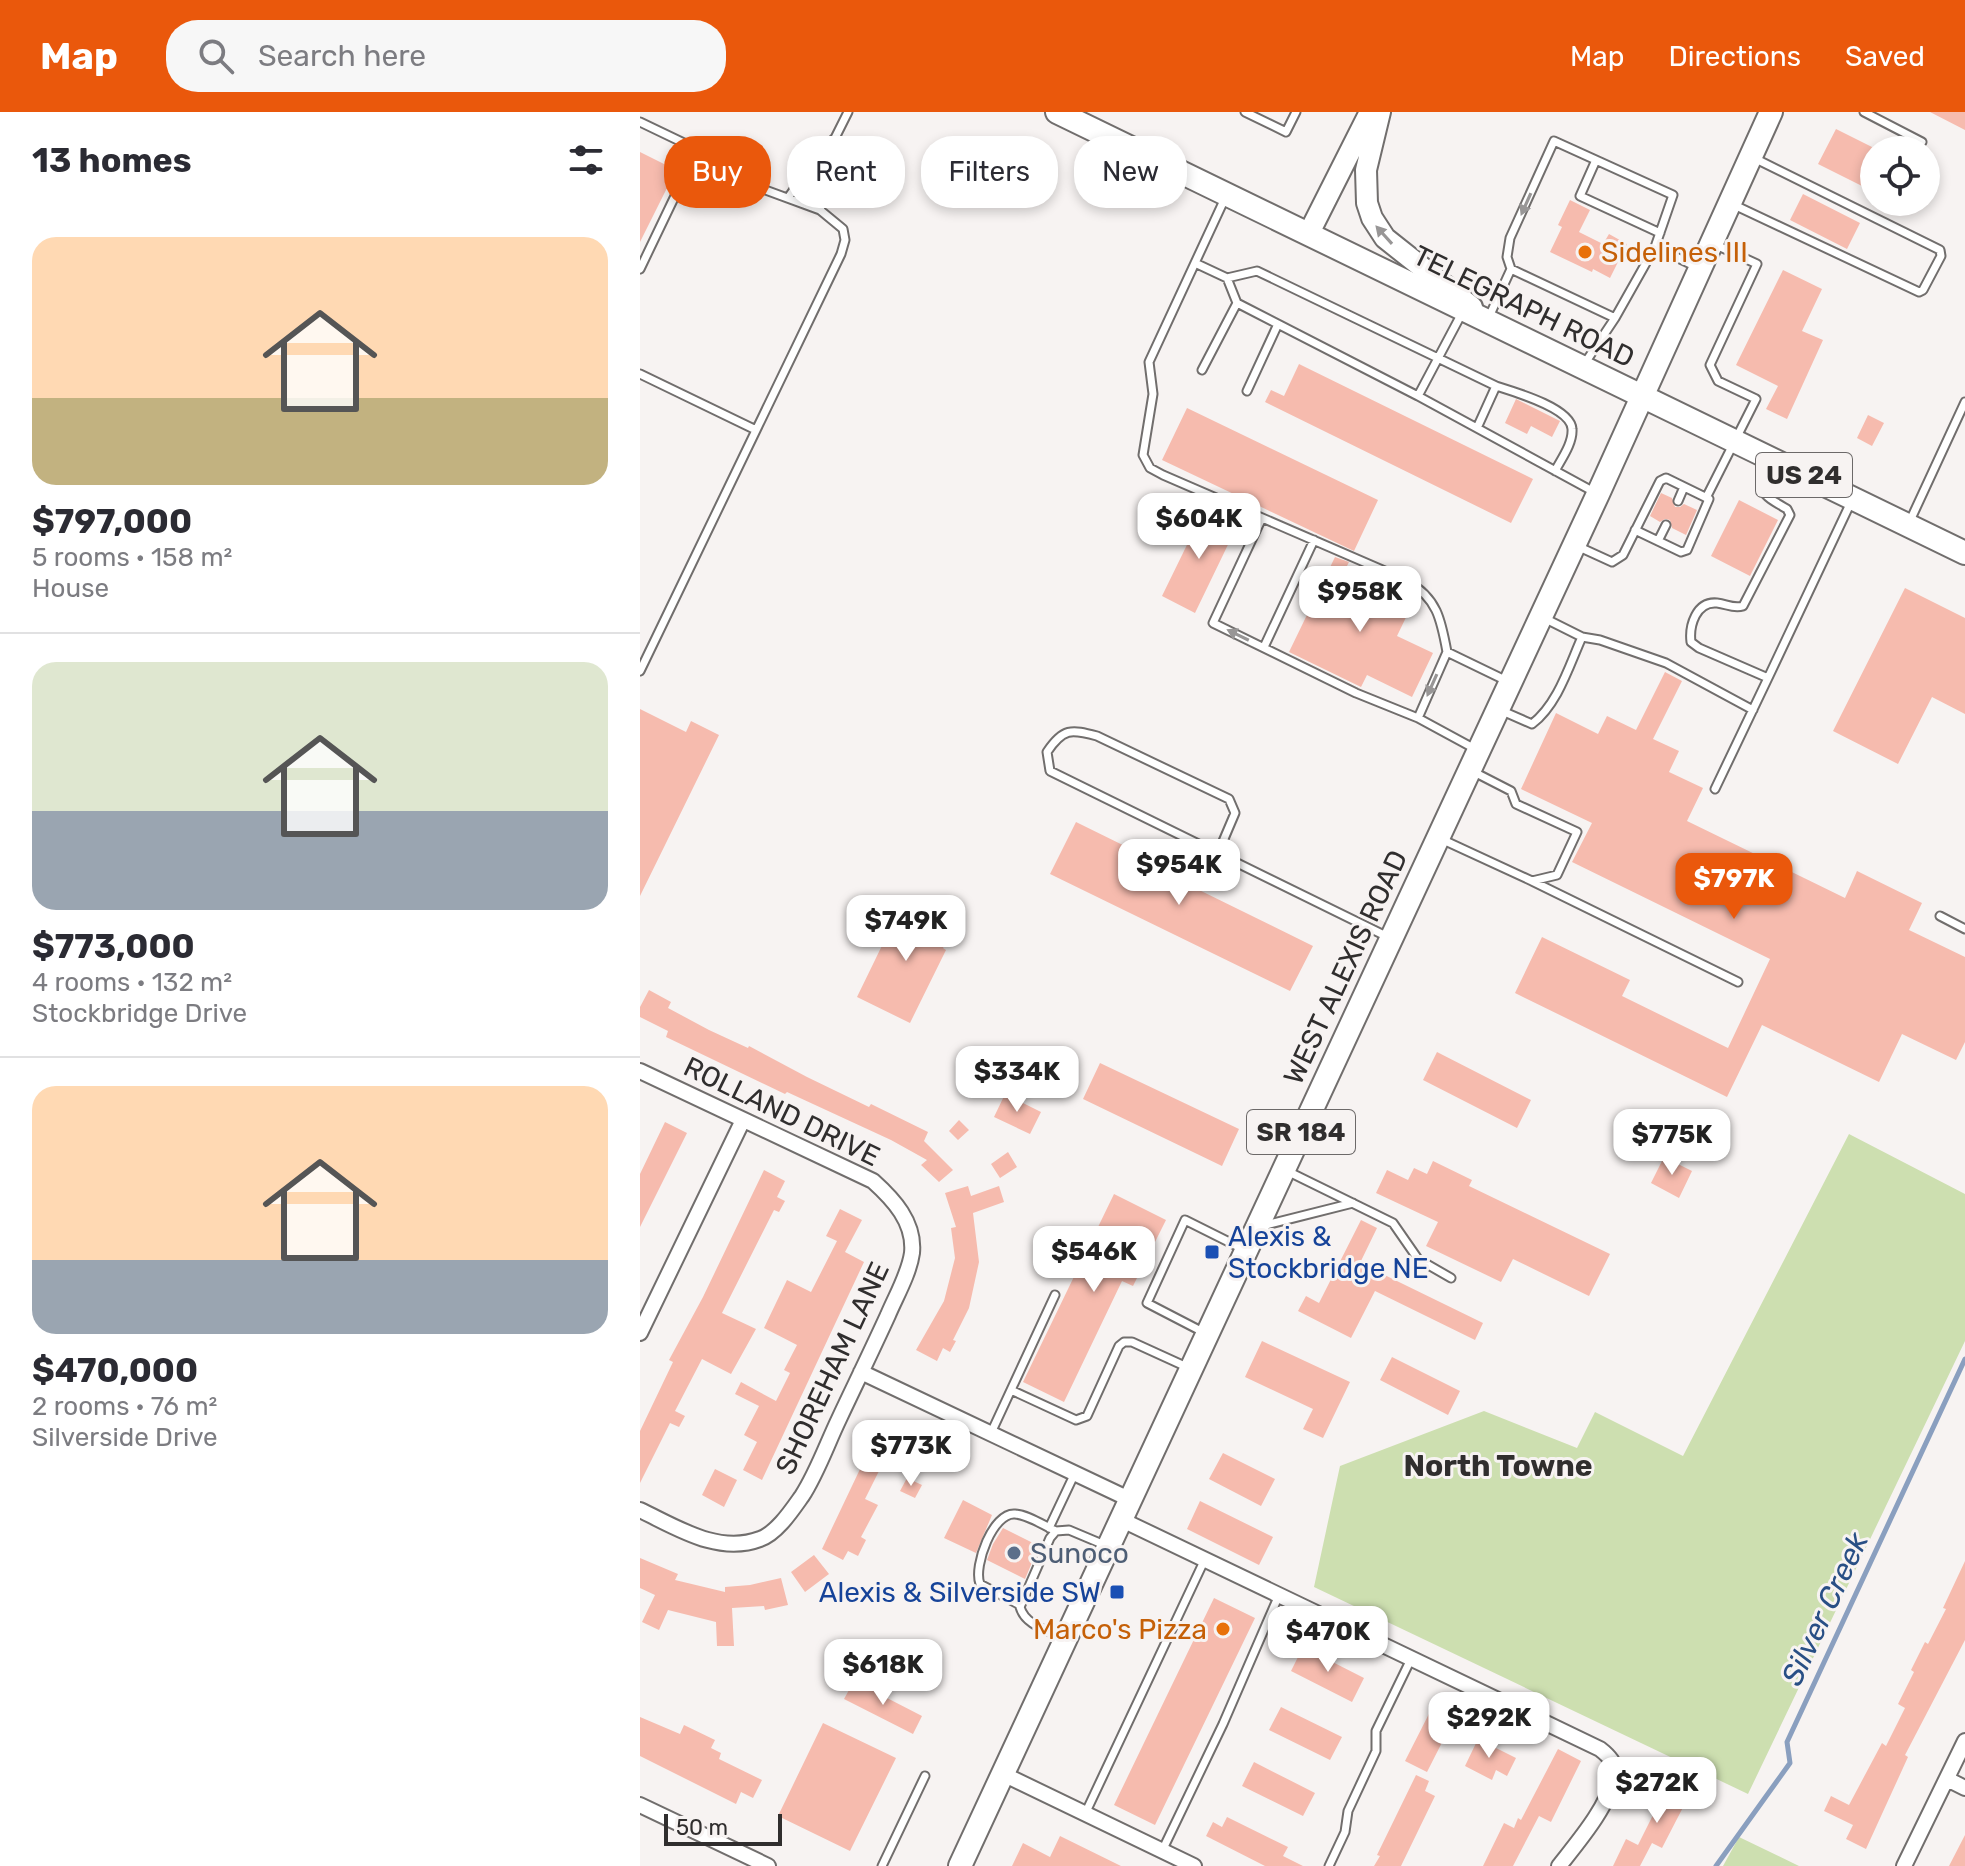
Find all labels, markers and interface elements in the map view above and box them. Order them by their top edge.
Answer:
search box [166,20,726,92]
text: Map [40,33,118,79]
icon: search [194,34,238,78]
text: Search here [258,38,426,74]
text: Map [1570,40,1624,73]
text: Directions [1668,40,1801,73]
text: Saved [1845,40,1925,73]
chip: Buy [664,136,771,208]
chip: Rent [787,136,905,208]
chip: Filters [921,136,1058,208]
chip: New [1074,136,1187,208]
map controls [1860,136,1940,216]
button: locate [1860,136,1940,216]
icon: filters [564,138,608,182]
text: 13 homes [32,140,192,181]
one-way arrow [1519,192,1532,216]
one-way arrow [1376,225,1394,244]
place label: Sidelines III [1601,236,1748,269]
street label: TELEGRAPH ROAD [1408,239,1640,374]
marker: Sidelines III [1576,243,1594,261]
icon: home [248,289,392,433]
road number: US 24 [1756,453,1852,497]
pin: $604K [1143,493,1255,561]
text: $797,000 [32,501,192,542]
text: $604K [1156,503,1242,534]
text: 5 rooms · 158 m² [32,542,232,573]
pin: $958K [1304,566,1416,634]
text: House [32,573,109,604]
text: $958K [1317,576,1403,607]
one-way arrow [1227,628,1250,642]
one-way arrow [1426,673,1439,697]
icon: home [248,714,392,858]
pin: $954K [1123,839,1235,907]
street label: WEST ALEXIS ROAD [1277,845,1414,1089]
text: $954K [1136,849,1222,880]
pin: $797K [1678,853,1790,921]
text: $797K [1693,863,1775,894]
pin: $749K [850,895,962,963]
text: $749K [864,905,948,936]
text: $773,000 [32,926,195,967]
text: 4 rooms · 132 m² [32,967,232,998]
text: Stockbridge Drive [32,998,247,1029]
pin: $334K [961,1046,1073,1114]
street label: ROLLAND DRIVE [678,1050,885,1173]
text: $334K [974,1056,1060,1087]
pin: $775K [1616,1109,1728,1177]
road number: SR 184 [1247,1110,1355,1154]
text: $775K [1631,1119,1713,1150]
icon: home [248,1138,392,1282]
place label: Alexis & Stockbridge NE [1228,1220,1429,1285]
pin: $546K [1038,1226,1150,1294]
text: $546K [1051,1236,1137,1267]
marker: Alexis & Stockbridge NE [1203,1243,1221,1261]
street label: SHOREHAM LANE [769,1257,896,1480]
text: $470,000 [32,1350,198,1391]
text: 2 rooms · 76 m² [32,1391,217,1422]
pin: $773K [855,1420,967,1488]
text: Silverside Drive [32,1422,218,1453]
text: $773K [870,1430,952,1461]
district label: North Towne [1403,1448,1593,1484]
water label: Silver Creek [1774,1526,1876,1691]
place label: Sunoco [1030,1537,1129,1570]
marker: Sunoco [1005,1544,1023,1562]
place label: Alexis & Silverside SW [819,1576,1101,1609]
marker: Alexis & Silverside SW [1108,1583,1126,1601]
pin: $470K [1272,1606,1384,1674]
place label: Marco's Pizza [1033,1613,1207,1646]
text: $470K [1286,1616,1370,1647]
marker: Marco's Pizza [1214,1620,1232,1638]
pin: $618K [827,1639,939,1707]
text: $618K [842,1649,924,1680]
pin: $292K [1433,1692,1545,1760]
text: $292K [1446,1702,1532,1733]
pin: $272K [1601,1757,1713,1825]
text: $272K [1615,1767,1699,1798]
scale bar [664,1810,782,1846]
text: 50 m [676,1814,728,1841]

